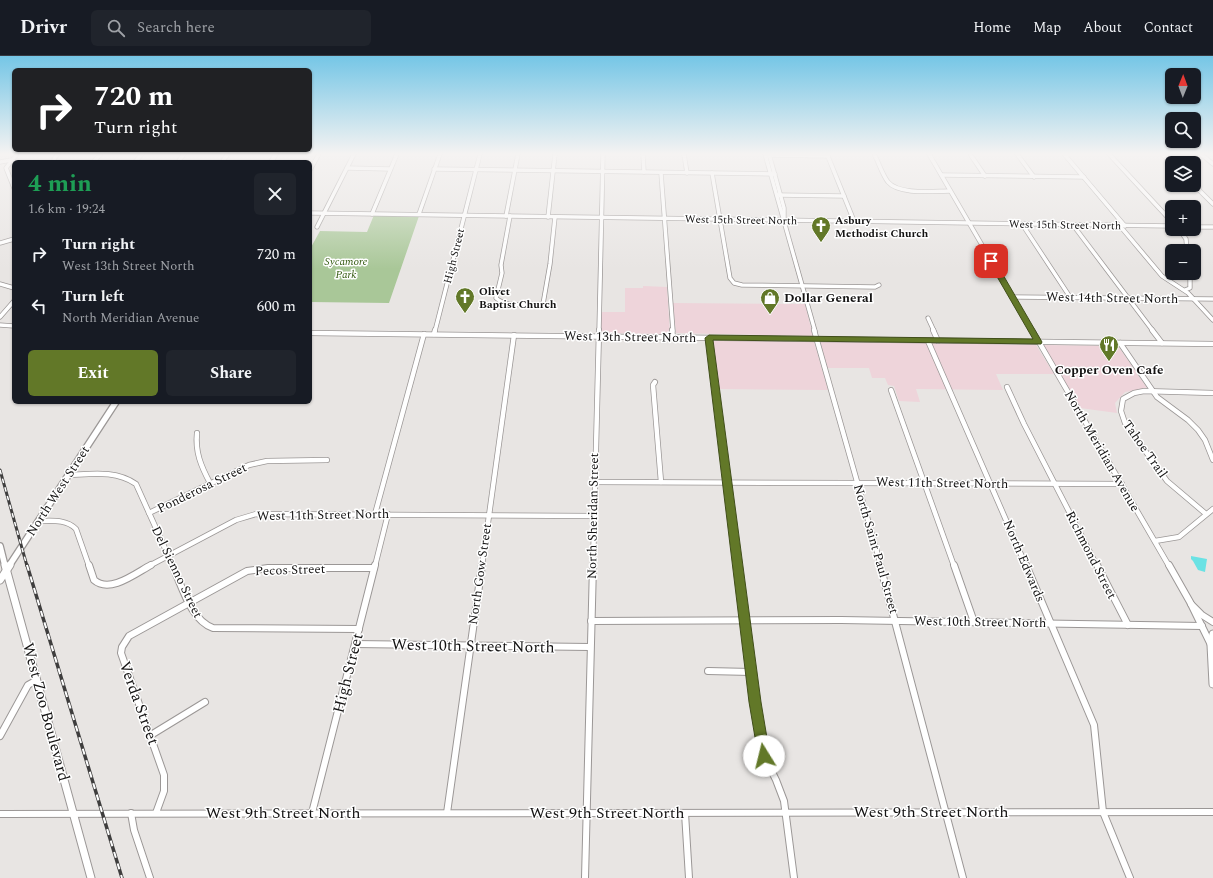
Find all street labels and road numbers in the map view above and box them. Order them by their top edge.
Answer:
street label: West 15th Street North [685,211,797,229]
street label: West 15th Street North [1009,216,1121,234]
street label: High Street [439,227,469,285]
street label: West 14th Street North [1046,287,1179,309]
street label: West 13th Street North [564,326,697,348]
street label: North Meridian Avenue [1059,387,1145,515]
street label: Tahoe Trail [1118,416,1172,482]
street label: North West Street [21,442,95,540]
street label: North Sheridan Street [582,452,604,579]
street label: Ponderosa Street [154,457,251,518]
street label: West 11th Street North [876,472,1009,494]
street label: North Saint Paul Street [848,482,904,616]
street label: West 11th Street North [257,504,390,526]
street label: Richmond Street [1060,507,1122,603]
street label: North Edwards [998,517,1050,605]
street label: North Gow Street [463,522,497,626]
street label: Del Sienno Street [146,523,208,622]
street label: Pecos Street [254,559,326,581]
street label: West 10th Street North [914,611,1047,633]
street label: High Street [326,630,370,716]
street label: West 10th Street North [391,633,555,659]
street label: West Zoo Boulevard [16,640,76,784]
street label: Verda Street [113,658,165,749]
street label: West 9th Street North [853,800,1009,824]
street label: West 9th Street North [205,801,361,825]
street label: West 9th Street North [529,801,685,825]

